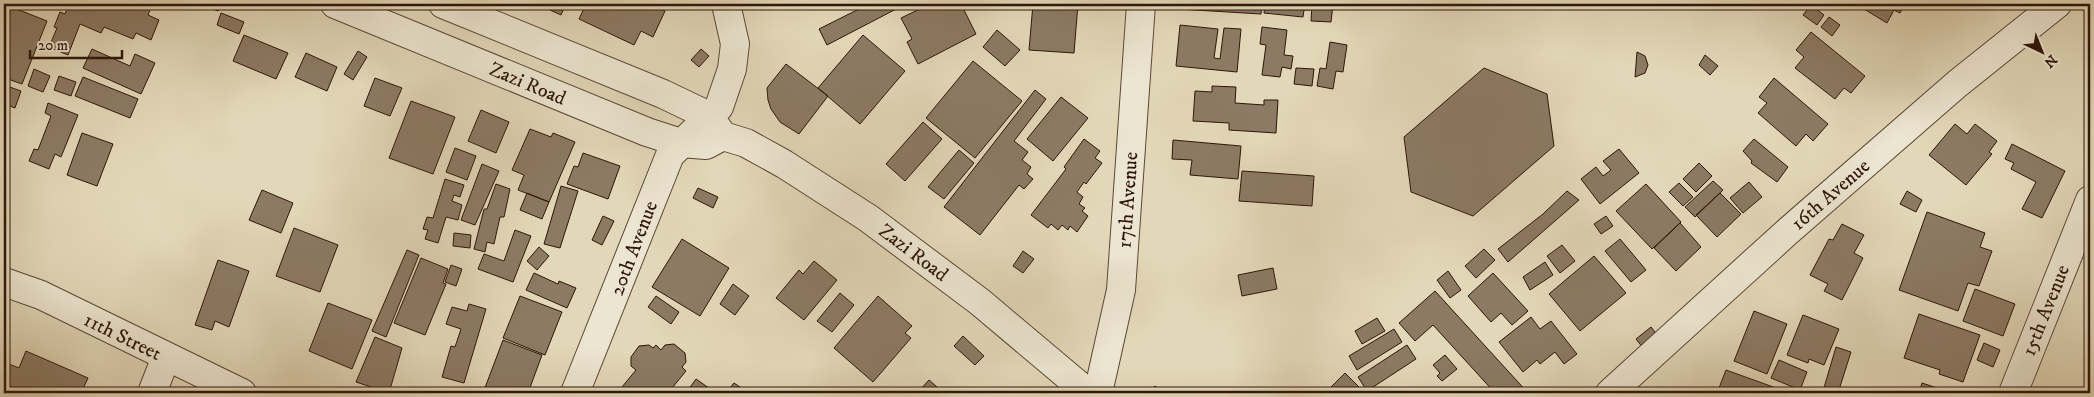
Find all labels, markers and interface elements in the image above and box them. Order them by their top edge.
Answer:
scale bar [30,28,122,60]
north arrow [2016,28,2066,78]
text: 20 m [38,36,68,55]
text: N [2039,50,2061,72]
street label: Zazi Road [485,57,570,112]
street label: 17th Avenue [1113,151,1144,249]
street label: 16th Avenue [1786,154,1876,236]
street label: 20th Avenue [605,198,664,299]
street label: Zazi Road [873,219,953,288]
street label: 15th Avenue [2017,261,2076,360]
street label: 11th Street [79,308,165,367]

